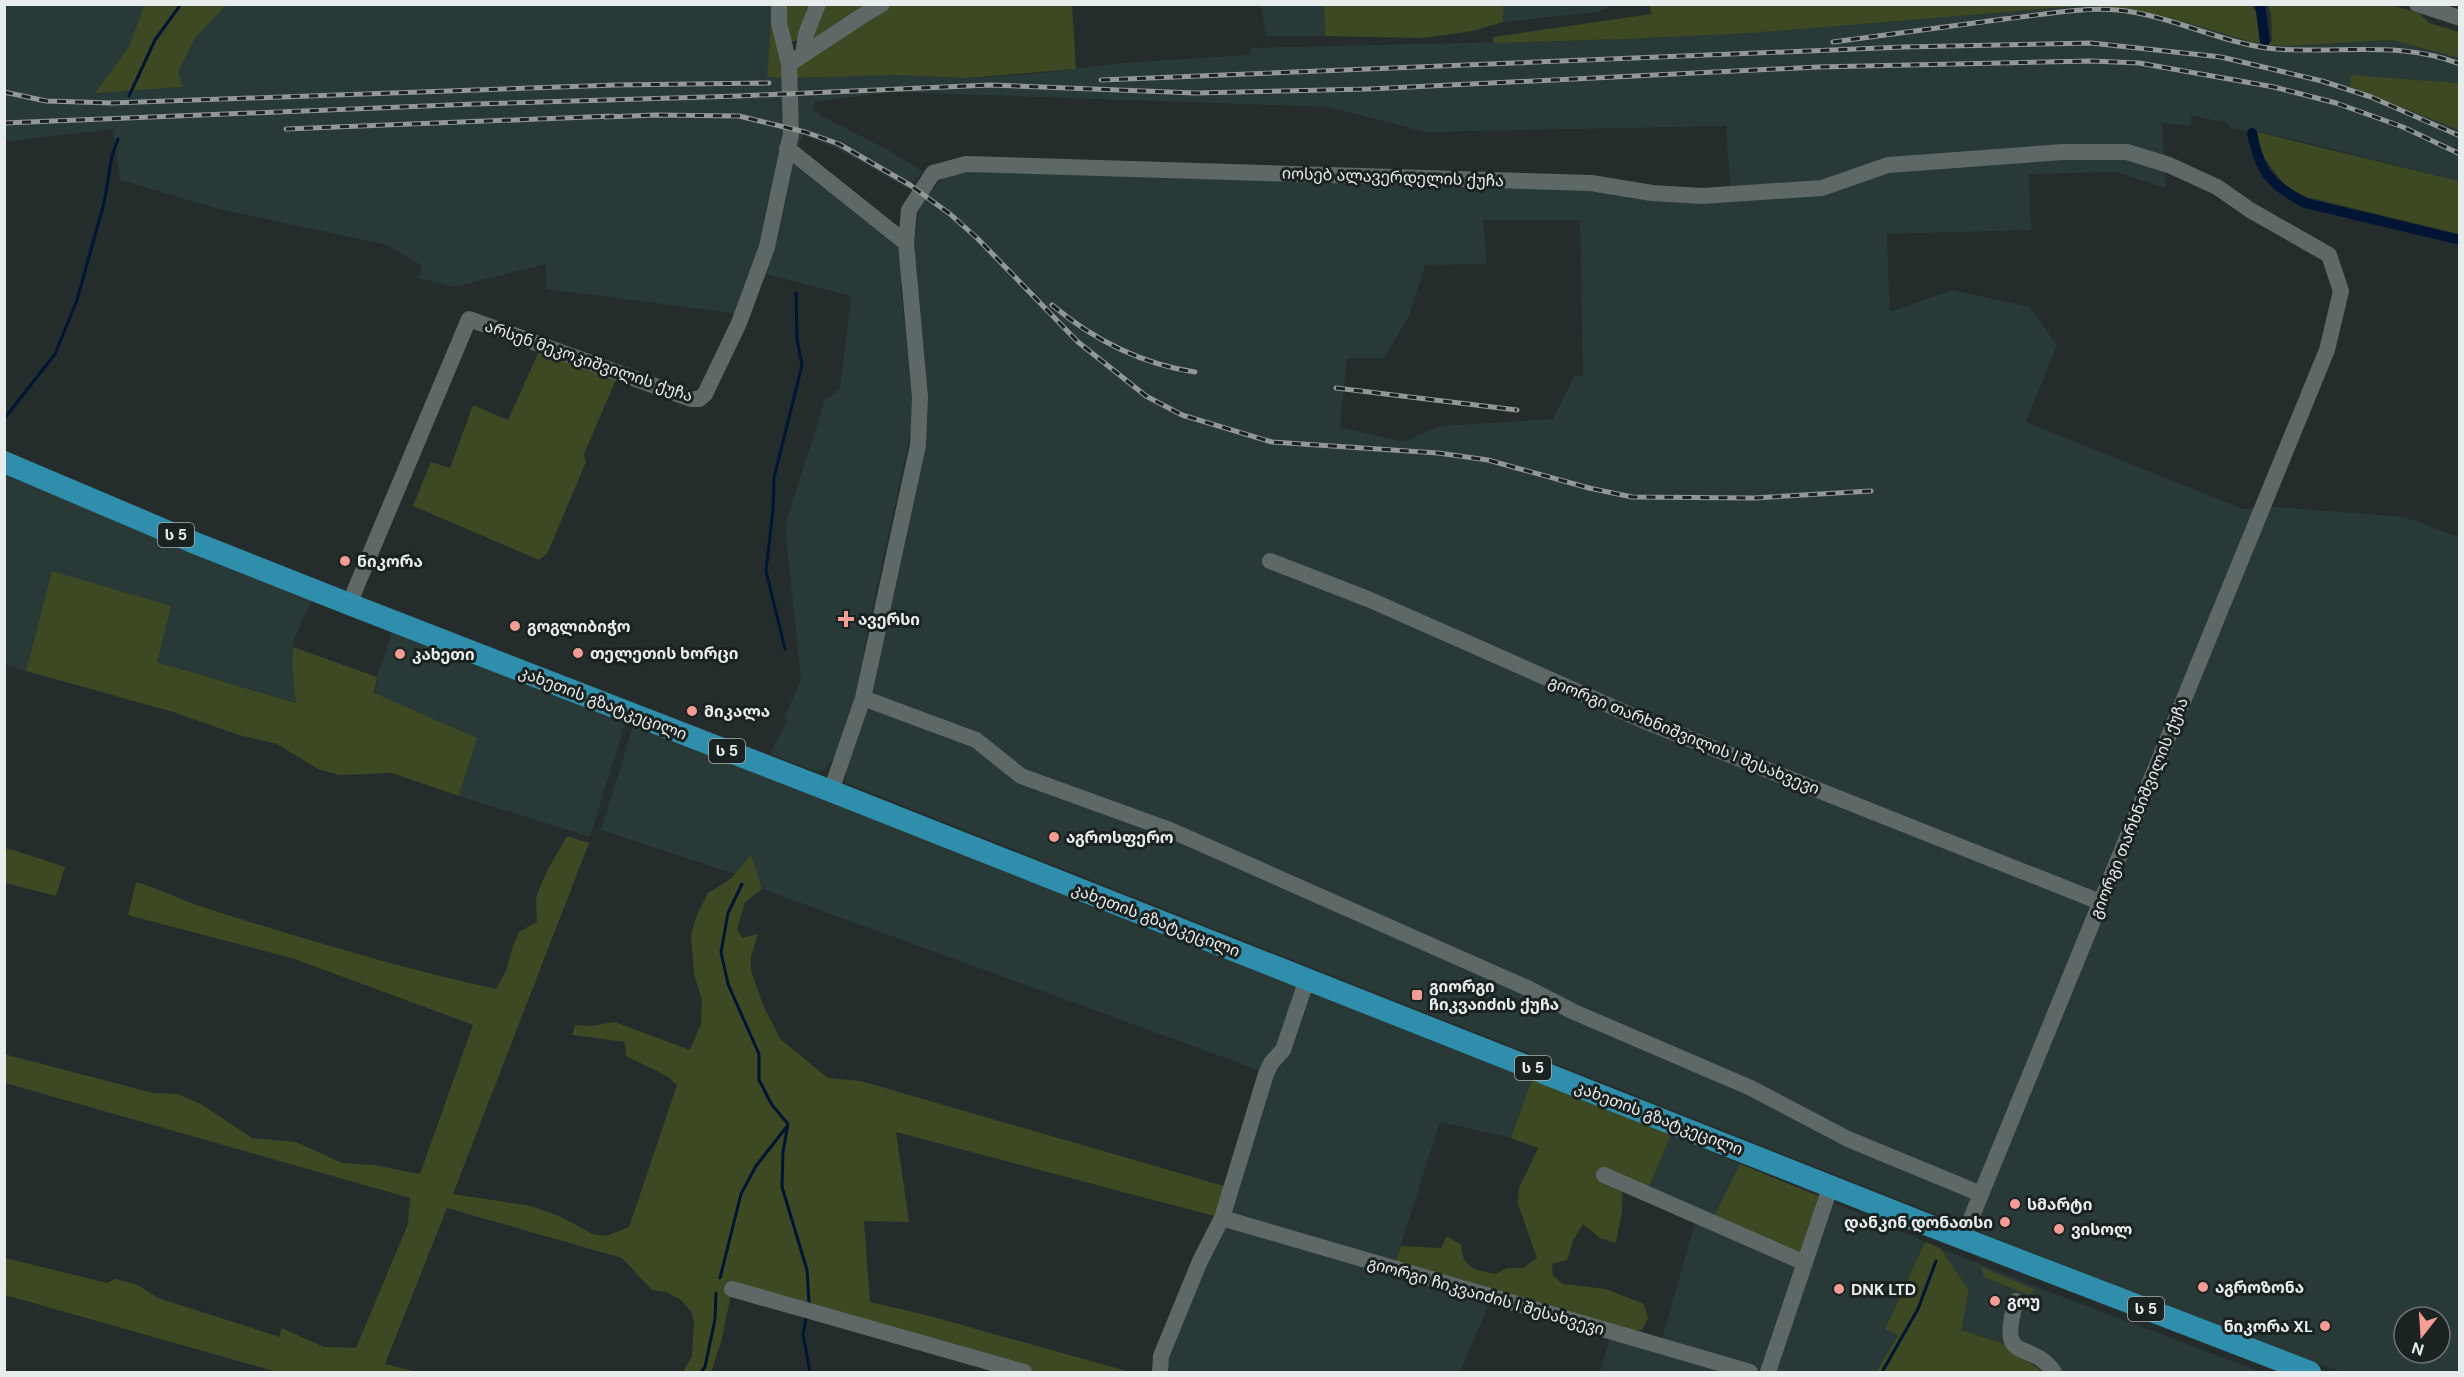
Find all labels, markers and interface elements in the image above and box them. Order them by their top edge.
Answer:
street label: იოსებ ალავერდელის ქუჩა [1282,163,1504,191]
street label: არსენ მეკოკიშვილის ქუჩა [482,315,696,407]
road number: ს 5 [158,523,194,547]
place label: ნიკორა [357,551,423,572]
marker: ნიკორა [338,554,352,568]
place label: ავერსი [858,609,920,630]
marker: ავერსი [839,612,853,626]
place label: გოგლიბიჭო [527,616,631,637]
marker: გოგლიბიჭო [508,619,522,633]
place label: თელეთის ხორცი [590,643,738,664]
place label: კახეთი [412,644,475,665]
marker: თელეთის ხორცი [571,646,585,660]
marker: კახეთი [393,647,407,661]
street label: კახეთის გზატკეცილი [516,661,690,745]
street label: გიორგი თარხნიშვილის I შესახვევი [1545,671,1823,799]
street label: გიორგი თარხნიშვილის ქუჩა [2085,694,2193,922]
place label: მიკალა [704,701,770,722]
marker: მიკალა [685,704,699,718]
road number: ს 5 [709,739,745,763]
place label: აგროსფერო [1066,827,1174,848]
marker: აგროსფერო [1047,830,1061,844]
street label: კახეთის გზატკეცილი [1069,878,1243,962]
place label: გიორგი ჩიკვაიძის ქუჩა [1429,976,1559,1015]
marker: გიორგი ჩიკვაიძის ქუჩა [1410,988,1424,1002]
road number: ს 5 [1515,1056,1551,1080]
street label: კახეთის გზატკეცილი [1572,1076,1746,1160]
place label: სმარტი [2027,1194,2092,1215]
marker: სმარტი [2008,1197,2022,1211]
place label: დანკინ დონათსი [1844,1212,1993,1233]
marker: დანკინ დონათსი [1998,1215,2012,1229]
place label: ვისოლ [2071,1219,2132,1240]
marker: ვისოლ [2052,1222,2066,1236]
street label: გიორგი ჩიკვაიძის I შესახვევი [1365,1252,1607,1340]
place label: აგროზონა [2215,1277,2304,1298]
place label: DNK LTD [1851,1279,1916,1300]
marker: აგროზონა [2196,1280,2210,1294]
marker: DNK LTD [1832,1282,1846,1296]
place label: გოუ [2007,1291,2040,1312]
marker: გოუ [1988,1294,2002,1308]
road number: ს 5 [2128,1297,2164,1321]
north arrow [2392,1305,2452,1365]
place label: ნიკორა XL [2224,1316,2313,1337]
marker: ნიკორა XL [2318,1319,2332,1333]
text: N [2409,1337,2426,1361]

